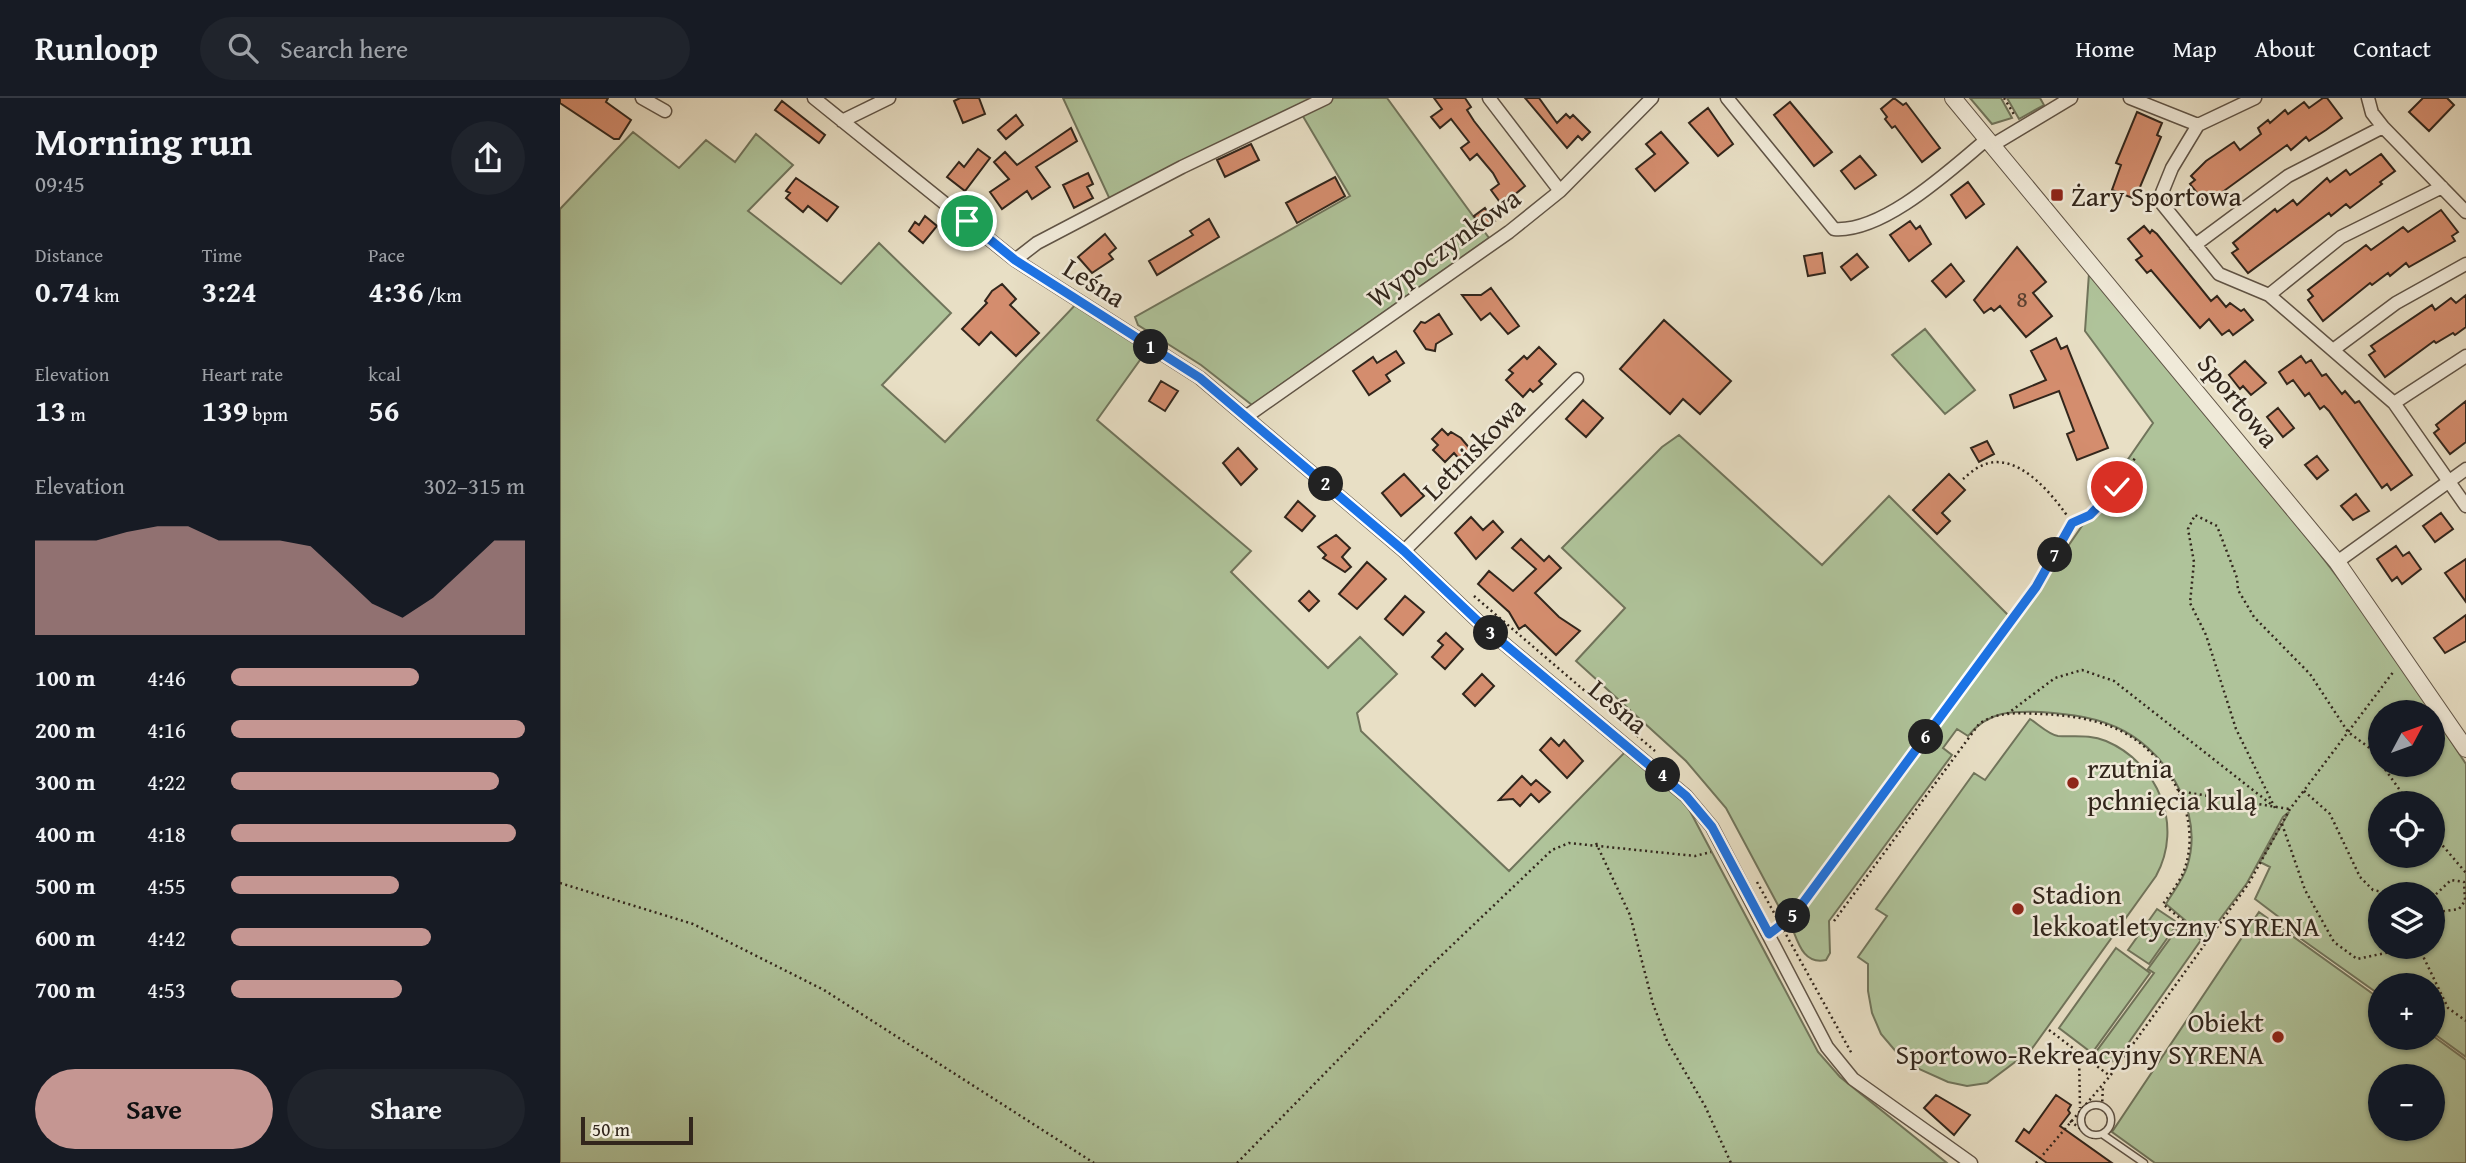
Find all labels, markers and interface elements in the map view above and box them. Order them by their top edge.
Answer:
search box [200,17,690,80]
text: Runloop [35,24,158,72]
icon: search [224,29,262,67]
text: Search here [280,29,408,68]
text: Home [2076,31,2135,66]
text: Map [2173,31,2217,66]
text: About [2255,31,2315,66]
text: Contact [2353,31,2431,66]
text: Morning run [35,113,252,169]
button: share [451,121,525,195]
text: 09:45 [35,167,85,200]
place label: Żary Sportowa [2071,175,2243,216]
street label: Wypoczynkowa [1357,177,1529,317]
marker: Żary Sportowa [2049,187,2065,203]
pin [937,191,997,251]
icon: arrive [948,202,986,240]
text: Distance [35,241,103,269]
text: Time [202,241,242,269]
text: Pace [368,241,405,269]
street label: Leśna [1056,247,1135,318]
text: 0.74 [35,269,90,313]
text: 3:24 [202,269,257,313]
text: 4:36 [368,269,423,313]
text: km [90,281,119,309]
text: /km [423,281,462,309]
house number: 8 [2016,281,2028,316]
pin: 1 [1134,330,1168,364]
text: 1 [1146,332,1155,360]
street label: Sportowa [2188,344,2290,457]
text: Elevation [35,360,109,388]
text: Heart rate [202,360,283,388]
text: kcal [368,360,401,388]
street label: Letniskowa [1412,386,1535,509]
text: 13 [35,388,66,432]
text: 139 [202,388,248,432]
text: 56 [368,388,399,432]
text: m [66,400,86,428]
text: bpm [248,400,288,428]
pin [2087,457,2147,517]
pin: 2 [1308,466,1344,502]
icon: check [2098,468,2136,506]
text: Elevation [35,469,125,502]
text: 302–315 m [424,469,525,502]
text: 2 [1321,469,1330,497]
pin: 7 [2038,538,2072,573]
text: 7 [2050,540,2059,568]
pin: 3 [1474,616,1508,650]
text: 3 [1486,618,1495,646]
text: 100 m [35,661,96,694]
text: 4:46 [147,661,186,694]
street label: Leśna [1580,669,1658,744]
north arrow [2368,700,2445,777]
map controls [2368,700,2445,1141]
text: 200 m [35,713,96,746]
text: 4:16 [147,713,186,746]
pin: 6 [1908,720,1944,754]
text: 6 [1921,722,1930,750]
place label: rzutnia pchnięcia kulą [2087,747,2257,820]
pin: 4 [1646,758,1680,792]
text: 4 [1658,760,1667,788]
text: 300 m [35,765,96,798]
text: 4:22 [147,765,186,798]
marker: rzutnia pchnięcia kulą [2065,775,2081,791]
button: locate [2368,791,2445,868]
text: 400 m [35,817,96,850]
text: 4:18 [147,817,186,850]
text: 500 m [35,869,96,902]
text: 4:55 [147,869,186,902]
place label: Stadion lekkoatletyczny SYRENA [2032,873,2320,946]
button: layers [2368,882,2445,959]
pin: 5 [1776,898,1810,934]
text: 5 [1788,901,1797,929]
marker: Stadion lekkoatletyczny SYRENA [2010,901,2026,917]
text: 600 m [35,921,96,954]
text: 4:42 [147,921,186,954]
text: 700 m [35,973,96,1006]
text: 4:53 [147,973,186,1006]
button: + [2368,973,2445,1050]
place label: Obiekt Sportowo-Rekreacyjny SYRENA [1896,1001,2264,1074]
marker: Obiekt Sportowo-Rekreacyjny SYRENA [2270,1029,2286,1045]
button: − [2368,1064,2445,1141]
button: Save [35,1069,273,1149]
button: Share [287,1069,525,1149]
scale bar [581,1114,693,1146]
text: 50 m [592,1115,630,1143]

